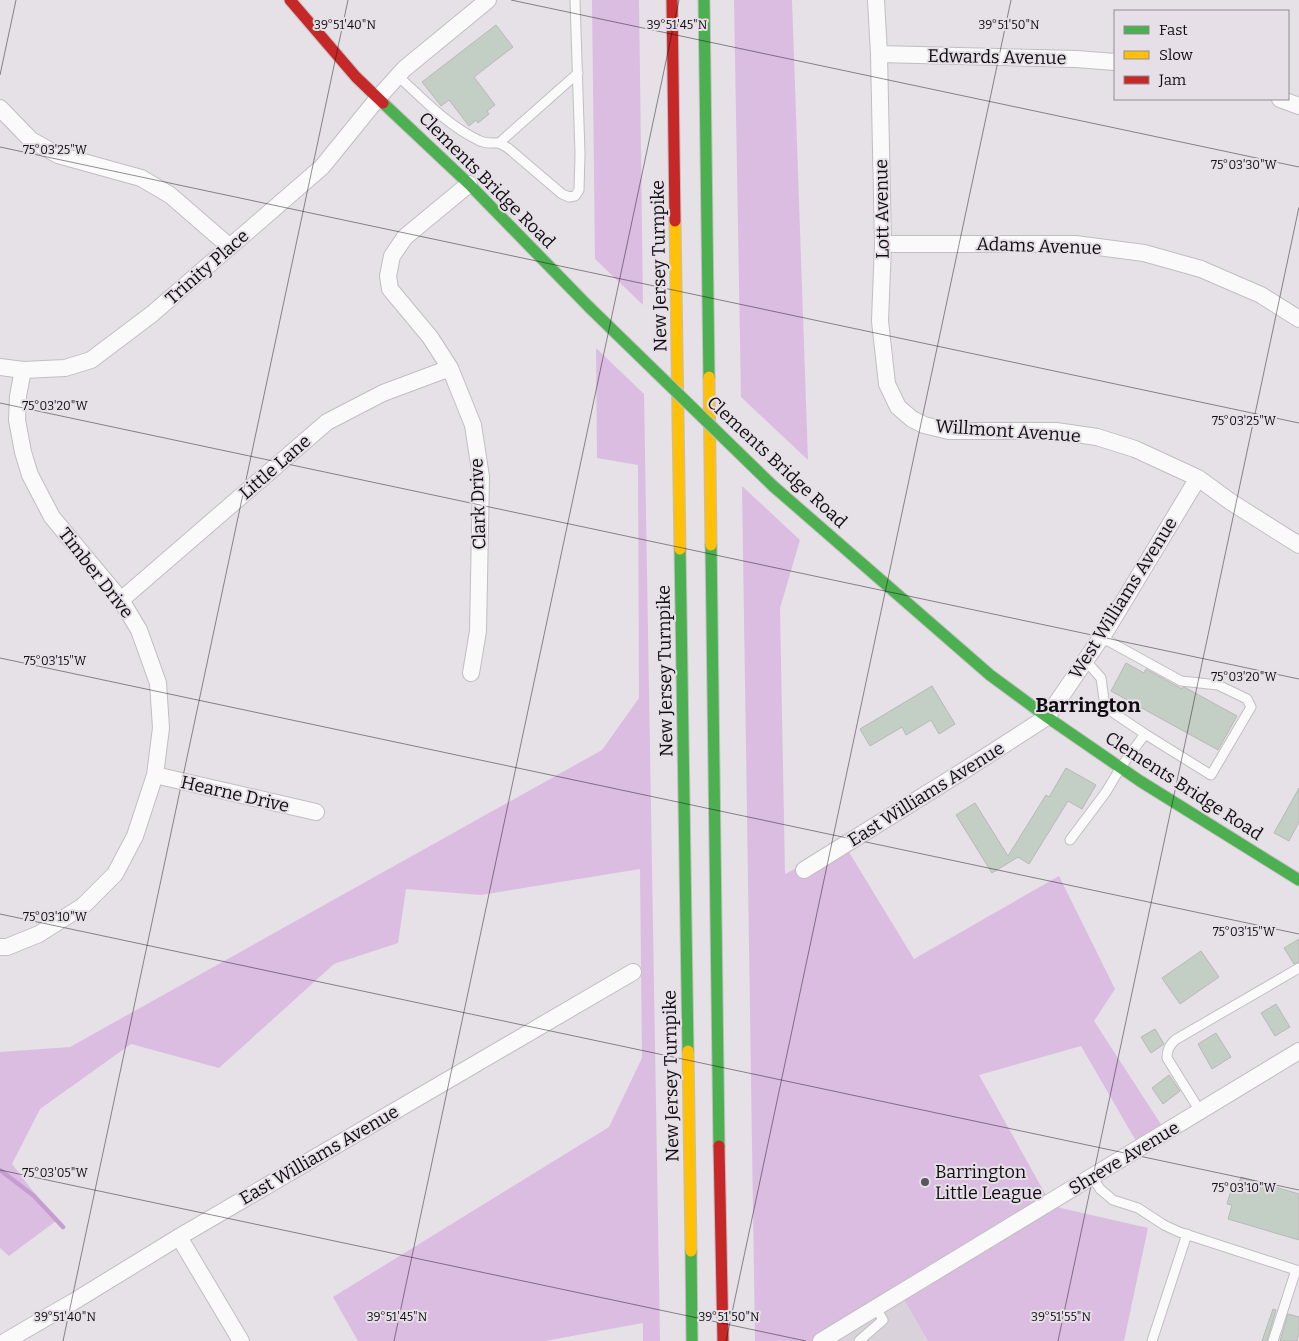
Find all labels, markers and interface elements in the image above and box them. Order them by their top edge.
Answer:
legend [1114,10,1289,100]
text: 39°51'40"N [314,18,376,32]
text: 39°51'45"N [647,18,708,32]
text: 39°51'50"N [978,18,1040,32]
text: Fast [1159,21,1188,39]
street label: Edwards Avenue [927,45,1067,69]
text: Slow [1159,46,1194,64]
text: Jam [1158,71,1187,89]
street label: Clements Bridge Road [414,107,560,253]
text: 75°03'25"W [23,143,88,157]
text: 75°03'30"W [1211,158,1278,172]
street label: Lott Avenue [870,159,894,259]
street label: New Jersey Turnpike [647,180,671,352]
street label: Trinity Place [161,225,253,309]
street label: Adams Avenue [976,233,1102,259]
street label: Clements Bridge Road [702,391,852,533]
text: 75°03'20"W [22,399,88,413]
text: 75°03'25"W [1212,414,1277,428]
street label: Willmont Avenue [935,415,1081,447]
street label: Little Lane [235,430,315,504]
street label: Clark Drive [465,458,491,550]
street label: West Williams Avenue [1064,513,1182,683]
street label: Timber Drive [54,523,138,623]
street label: New Jersey Turnpike [653,585,677,757]
text: 75°03'15"W [24,654,87,668]
text: 75°03'20"W [1211,670,1277,684]
district label: Barrington [1035,693,1141,717]
street label: Clements Bridge Road [1101,727,1267,845]
street label: East Williams Avenue [844,737,1008,851]
street label: Hearne Drive [179,771,291,817]
text: 75°03'10"W [23,910,88,924]
text: 75°03'15"W [1213,925,1276,939]
street label: New Jersey Turnpike [659,990,683,1162]
street label: East Williams Avenue [235,1100,403,1210]
street label: Shreve Avenue [1065,1116,1183,1200]
place label: Barrington Little League [935,1161,1042,1204]
text: 75°03'05"W [22,1166,88,1180]
marker: Barrington Little League [919,1176,931,1188]
text: 75°03'10"W [1212,1181,1277,1195]
text: 39°51'40"N [34,1310,96,1324]
text: 39°51'45"N [367,1310,428,1324]
text: 39°51'50"N [698,1310,760,1324]
text: 39°51'55"N [1031,1310,1091,1324]

